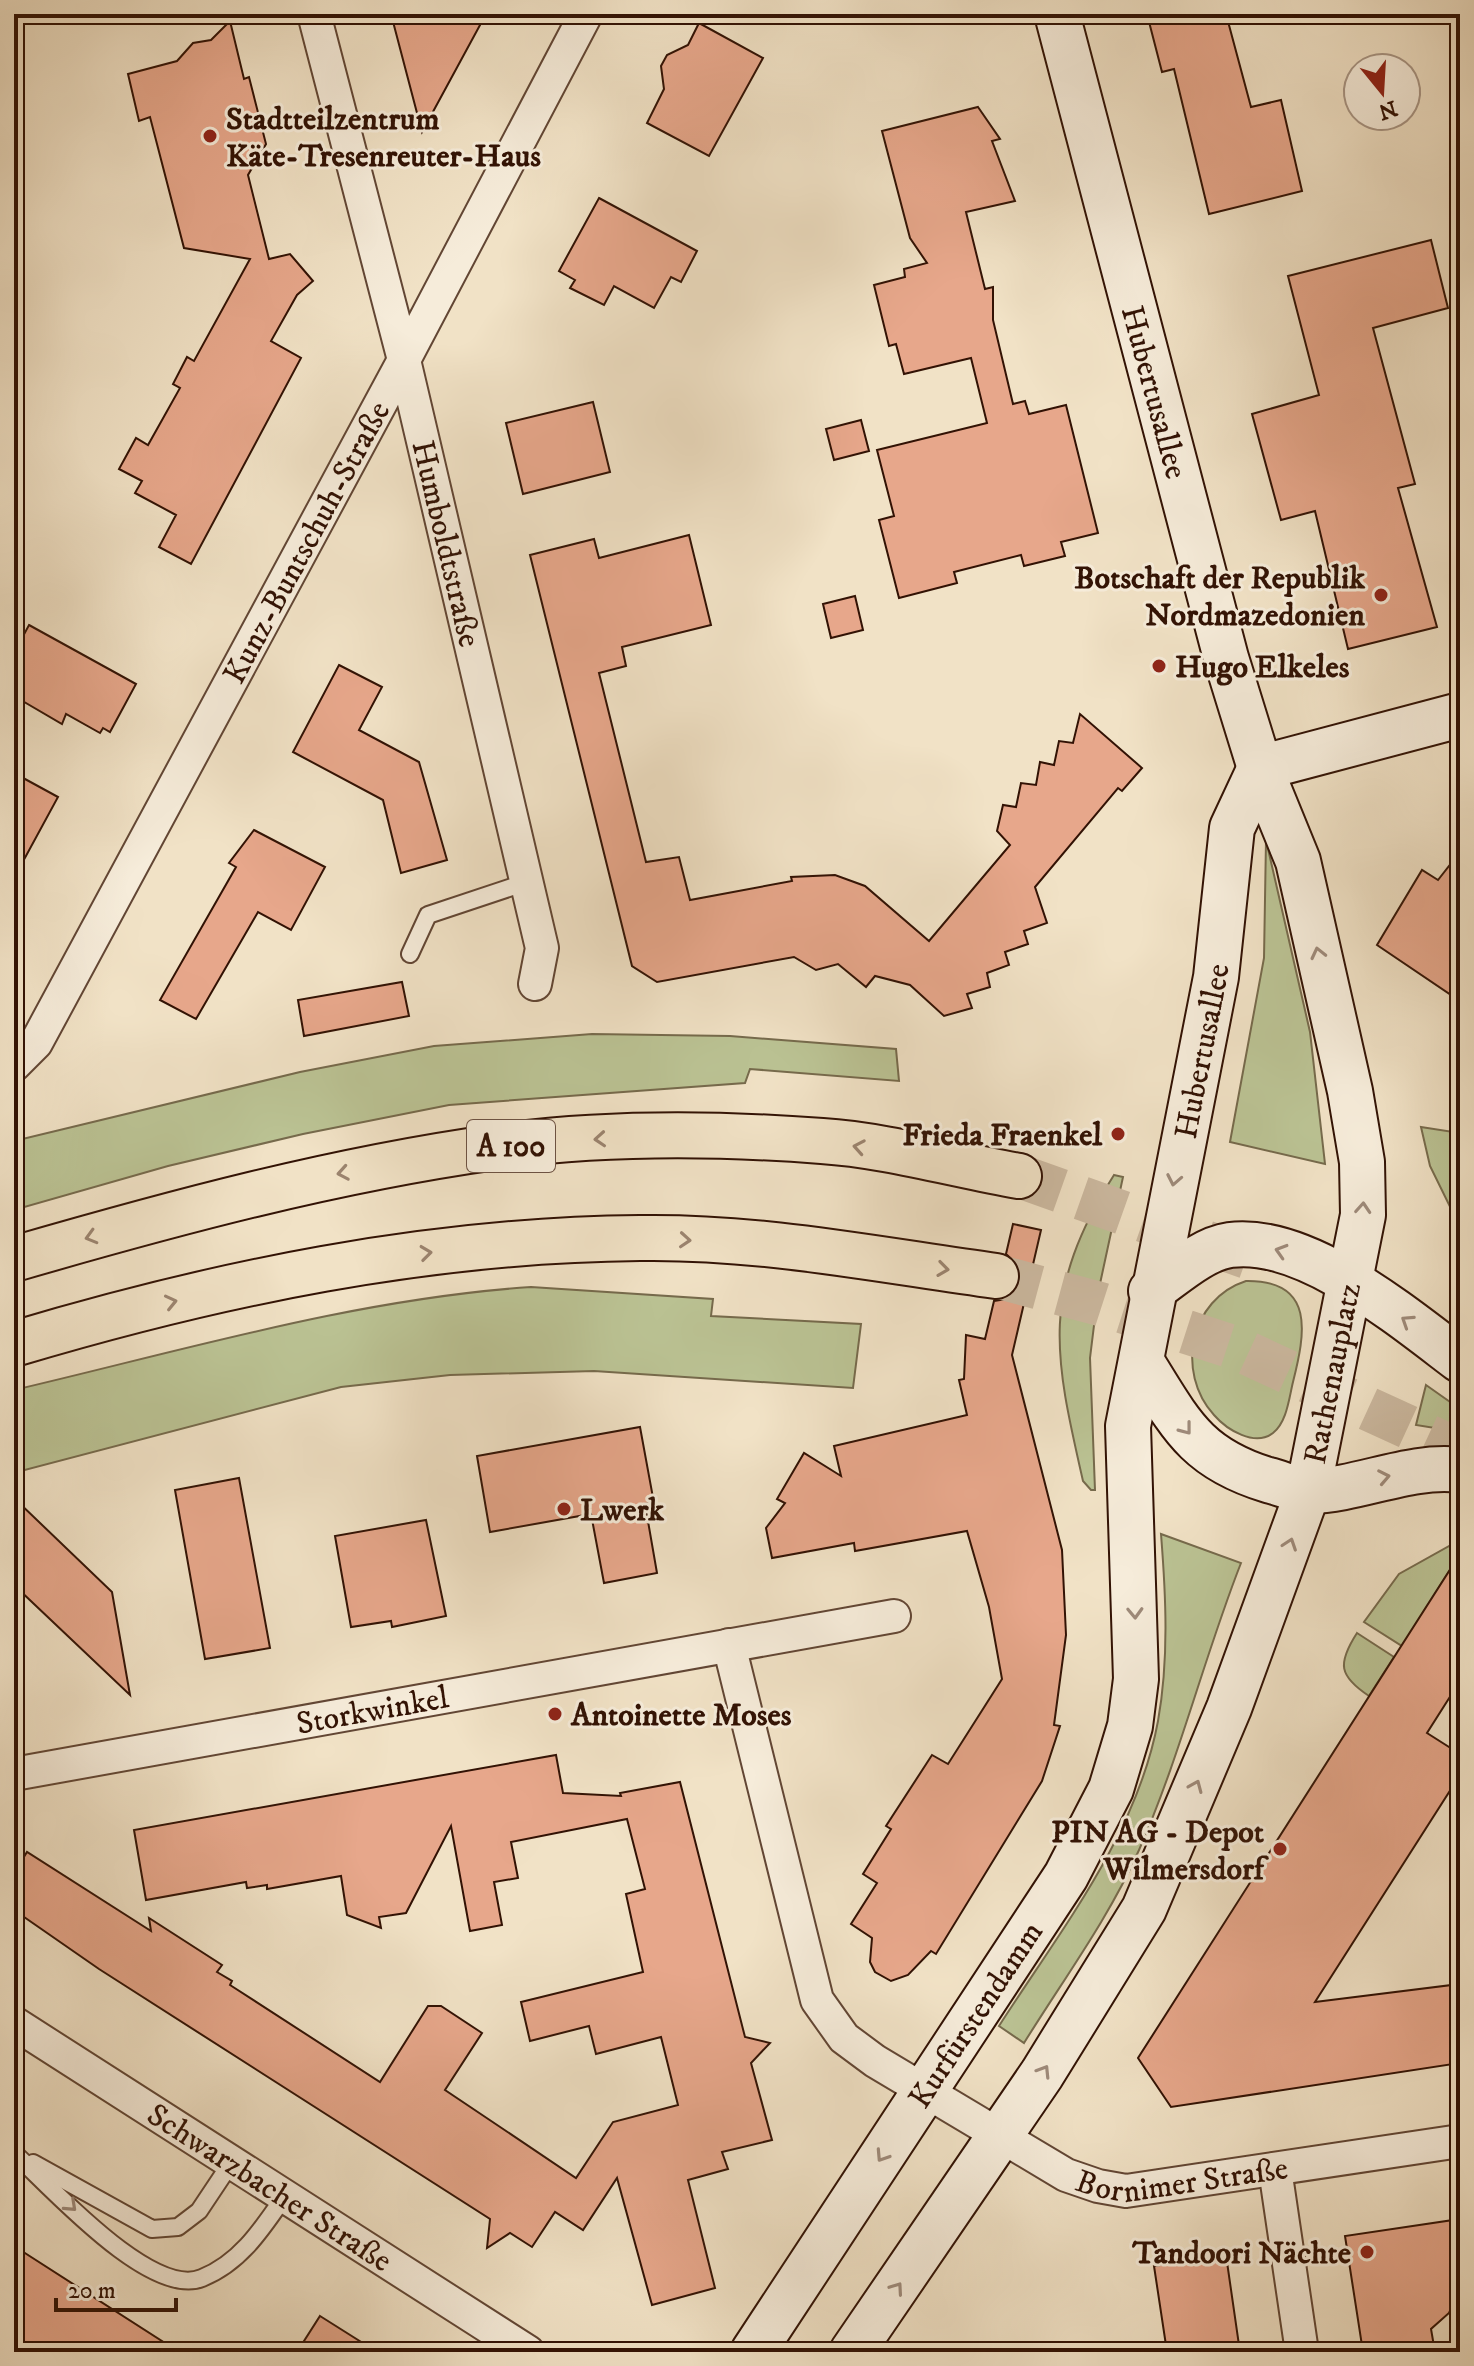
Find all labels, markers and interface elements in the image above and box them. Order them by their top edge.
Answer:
north arrow [1342,52,1422,132]
text: N [1375,94,1400,125]
place label: Stadtteilzentrum Käte-Tresenreuter-Haus [226,100,541,177]
marker: Stadtteilzentrum Käte-Tresenreuter-Haus [201,127,219,145]
street label: Hubertusallee [1111,302,1195,483]
street label: Kunz-Buntschuh-Straße [215,395,400,691]
street label: Humboldtstraße [402,437,489,651]
place label: Botschaft der Republik Nordmazedonien [1074,559,1366,636]
marker: Botschaft der Republik Nordmazedonien [1372,586,1390,604]
place label: Hugo Elkeles [1175,648,1350,688]
marker: Hugo Elkeles [1150,657,1168,675]
one-way arrow [1310,946,1327,960]
street label: Hubertusallee [1167,962,1239,1142]
place label: Frieda Fraenkel [902,1116,1102,1156]
road number: A 100 [467,1120,555,1172]
marker: Frieda Fraenkel [1109,1125,1127,1143]
one-way arrow [593,1130,606,1147]
one-way arrow [853,1140,866,1157]
one-way arrow [336,1163,350,1180]
one-way arrow [1166,1172,1183,1186]
one-way arrow [1354,1201,1371,1214]
one-way arrow [84,1228,98,1244]
one-way arrow [679,1231,692,1248]
one-way arrow [1275,1244,1289,1260]
one-way arrow [419,1245,433,1262]
one-way arrow [936,1260,950,1277]
street label: Rathenauplatz [1296,1279,1371,1468]
one-way arrow [163,1294,177,1311]
one-way arrow [1401,1315,1415,1330]
one-way arrow [1176,1420,1190,1435]
one-way arrow [1376,1469,1390,1486]
place label: Lwerk [580,1491,665,1531]
marker: Lwerk [555,1500,573,1518]
one-way arrow [1280,1537,1297,1551]
one-way arrow [1127,1607,1144,1620]
street label: Storkwinkel [293,1678,452,1745]
place label: Antoinette Moses [570,1696,792,1736]
marker: Antoinette Moses [546,1705,564,1723]
one-way arrow [1187,1780,1203,1794]
place label: PIN AG - Depot Wilmersdorf [1051,1813,1270,1890]
marker: PIN AG - Depot Wilmersdorf [1271,1840,1289,1858]
street label: Kurfürstendamm [901,1914,1053,2117]
one-way arrow [1035,2065,1050,2080]
street label: Schwarzbacher Straße [139,2095,399,2282]
one-way arrow [877,2147,892,2162]
street label: Bornimer Straße [1070,2149,1291,2213]
one-way arrow [62,2197,77,2211]
place label: Tandoori Nächte [1131,2234,1351,2274]
marker: Tandoori Nächte [1358,2243,1376,2261]
scale bar [56,2262,176,2312]
text: 20 m [68,2276,116,2306]
one-way arrow [887,2283,902,2297]

